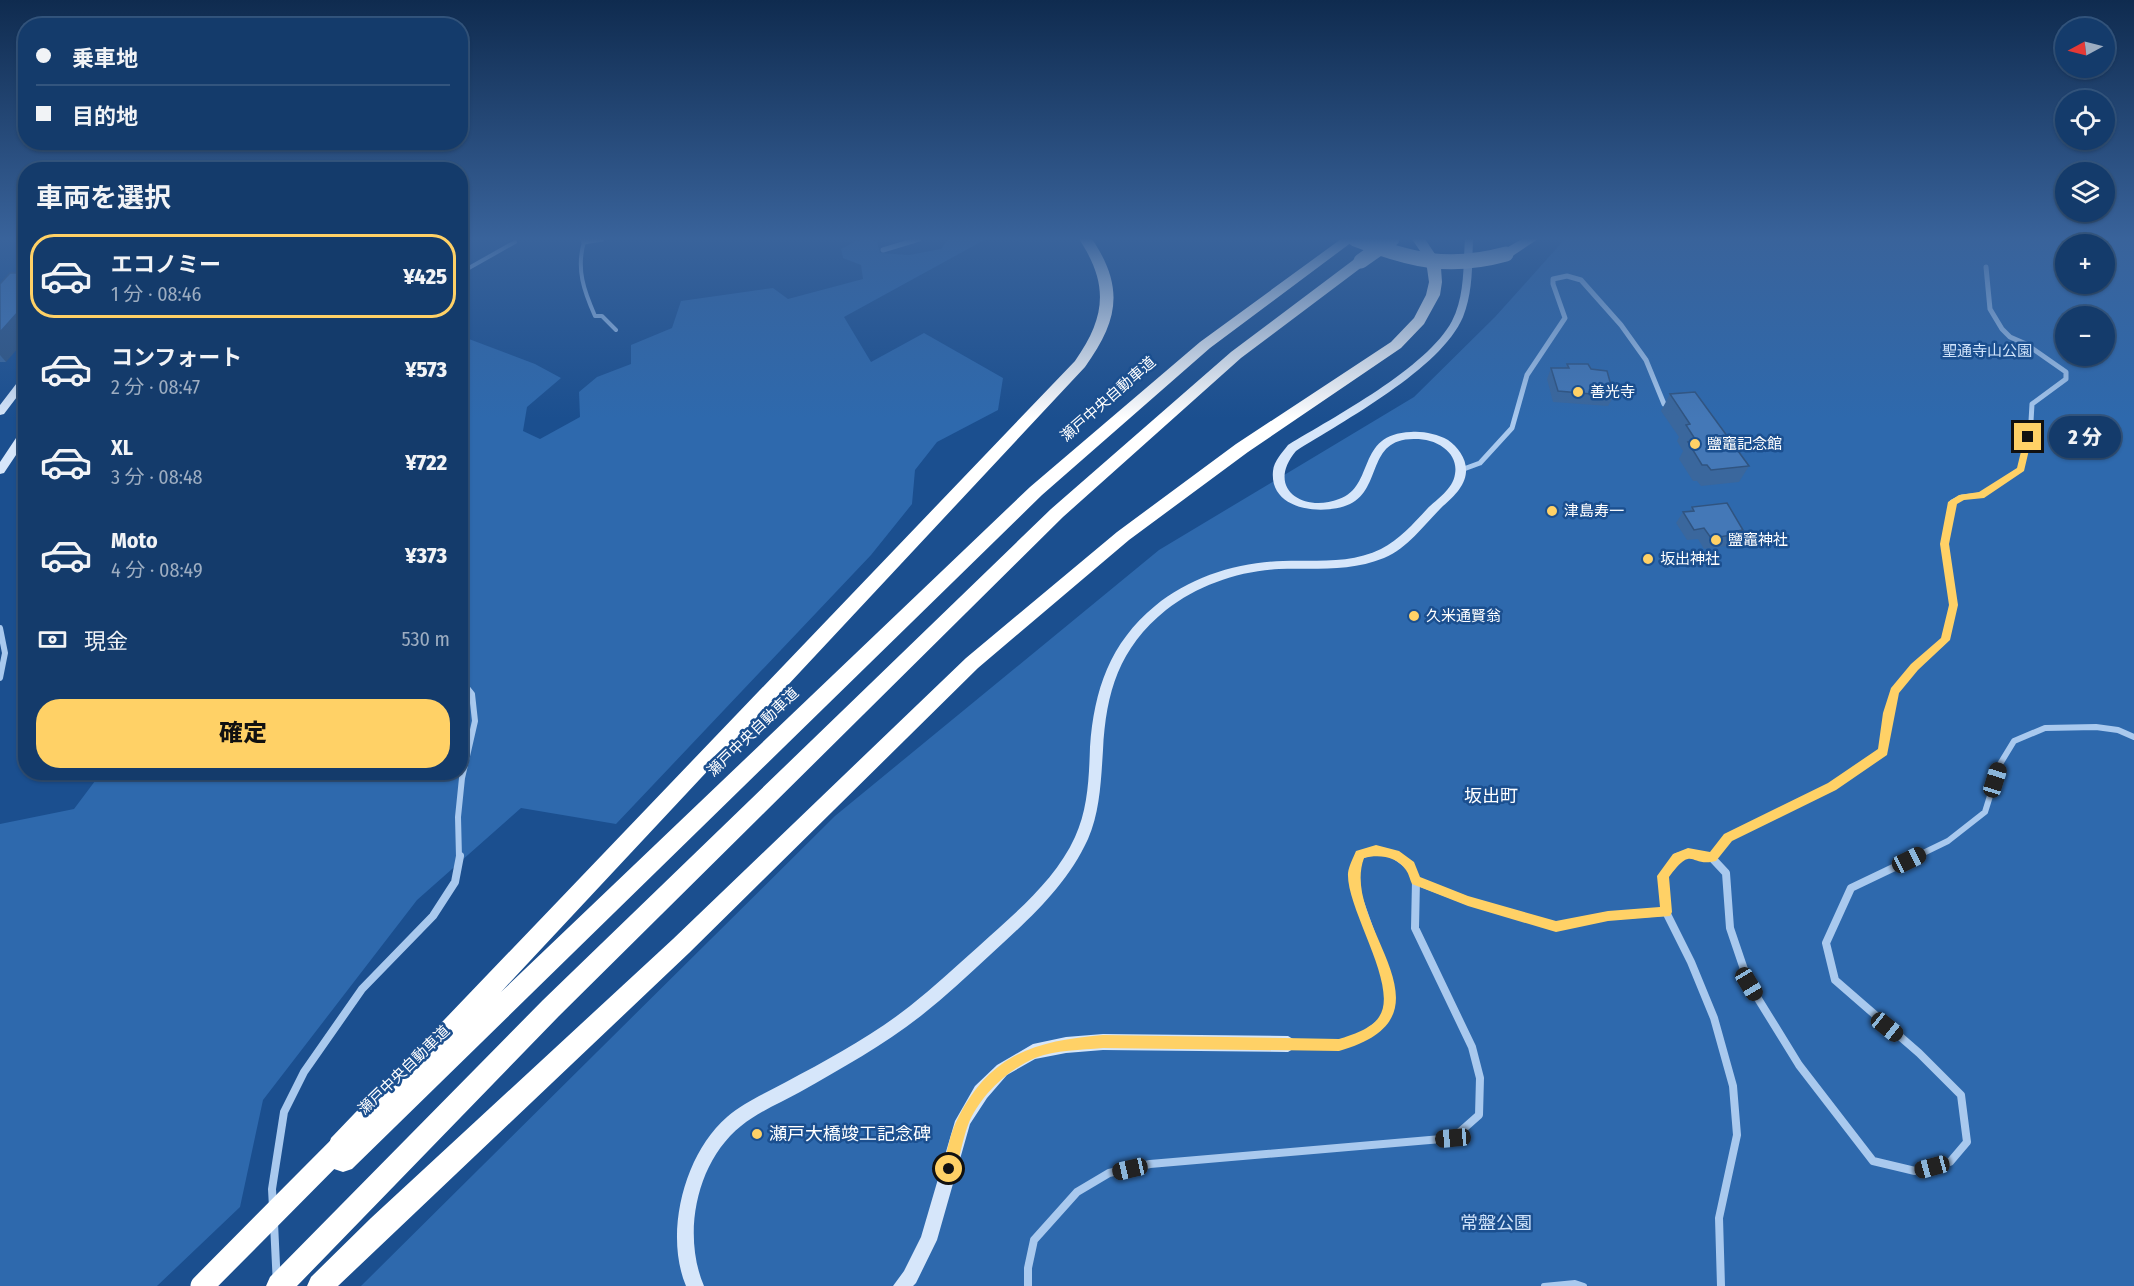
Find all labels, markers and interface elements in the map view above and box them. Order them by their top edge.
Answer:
north arrow [2055,18,2115,78]
map controls [2055,18,2115,366]
text: 乗車地 [72,45,138,72]
button: locate [2055,90,2115,150]
text: 目的地 [72,103,138,130]
button: layers [2055,162,2115,222]
text: 車両を選択 [36,182,171,214]
button: + [2055,234,2115,294]
icon: car [39,249,93,303]
text: エコノミー [111,251,221,278]
text: ¥425 [403,263,447,290]
text: 1 分 · 08:46 [111,282,201,306]
button: − [2055,306,2115,366]
icon: car [39,342,93,396]
park label: 聖通寺山公園 [1942,342,2032,360]
text: コンフォート [111,344,242,371]
street label: 瀬戸中央自動車道 [1057,353,1159,445]
text: ¥573 [405,356,447,383]
text: 2 分 · 08:47 [111,375,200,399]
place label: 善光寺 [1590,383,1635,401]
marker: 善光寺 [1571,385,1585,399]
callout: 2 分 [2049,416,2121,458]
route end [2014,423,2041,450]
text: 2 分 [2068,425,2102,449]
text: XL [111,434,133,461]
icon: car [39,435,93,489]
place label: 鹽竈記念館 [1707,435,1782,453]
marker: 鹽竈記念館 [1688,437,1702,451]
text: ¥722 [405,449,447,476]
text: 3 分 · 08:48 [111,465,203,489]
place label: 津島寿一 [1564,502,1624,520]
marker: 津島寿一 [1545,504,1559,518]
text: Moto [111,527,158,554]
icon: car [39,528,93,582]
place label: 鹽竈神社 [1728,531,1788,549]
marker: 鹽竈神社 [1709,533,1723,547]
text: ¥373 [405,542,447,569]
place label: 坂出神社 [1660,550,1720,568]
marker: 坂出神社 [1641,552,1655,566]
text: 4 分 · 08:49 [111,558,203,582]
place label: 久米通賢翁 [1426,607,1501,625]
marker: 久米通賢翁 [1407,609,1421,623]
icon: cash [36,623,69,656]
text: 530 m [401,627,450,651]
text: 現金 [84,628,128,655]
street label: 瀬戸中央自動車道 [704,684,802,780]
button: 確定 [36,699,450,768]
car [1981,760,2009,800]
district label: 坂出町 [1464,785,1518,807]
car [1889,844,1929,876]
car [1732,964,1766,1004]
car [1867,1009,1907,1045]
street label: 瀬戸中央自動車道 [355,1022,453,1118]
place label: 瀬戸大橋竣工記念碑 [769,1123,931,1145]
marker: 瀬戸大橋竣工記念碑 [750,1127,764,1141]
car [1434,1127,1472,1149]
car [1912,1154,1952,1180]
route start [935,1155,962,1182]
car [1110,1156,1150,1182]
park label: 常盤公園 [1460,1212,1532,1234]

